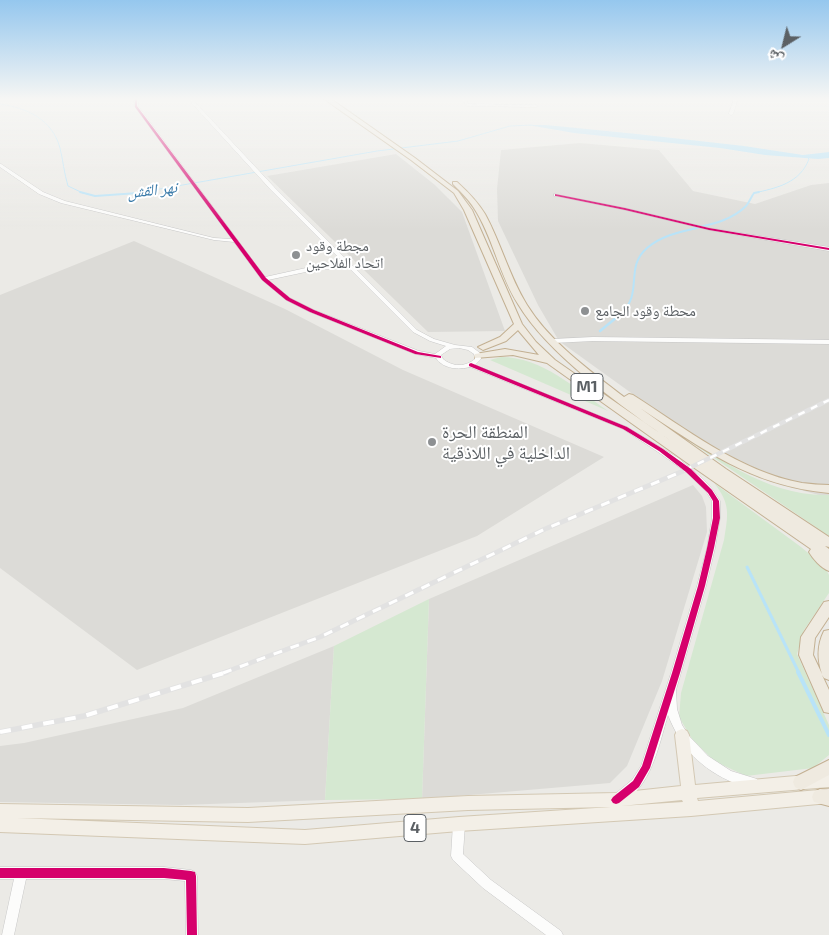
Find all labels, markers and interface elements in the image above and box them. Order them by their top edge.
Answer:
north arrow [759,20,809,70]
text: ش [764,46,786,69]
water label: نهر القش [126,177,178,203]
place label: مجطة وقود اتحاد الفلاحين [306,237,383,272]
marker: مجطة وقود اتحاد الفلاحين [290,249,302,261]
place label: محطة وقود الجامع [595,302,696,320]
marker: محطة وقود الجامع [579,305,591,317]
road number: M1 [571,374,603,401]
place label: المنطقة الحرة الداخلية في اللاذقية [442,421,570,464]
marker: المنطقة الحرة الداخلية في اللاذقية [426,436,438,448]
road number: 4 [404,814,426,841]

